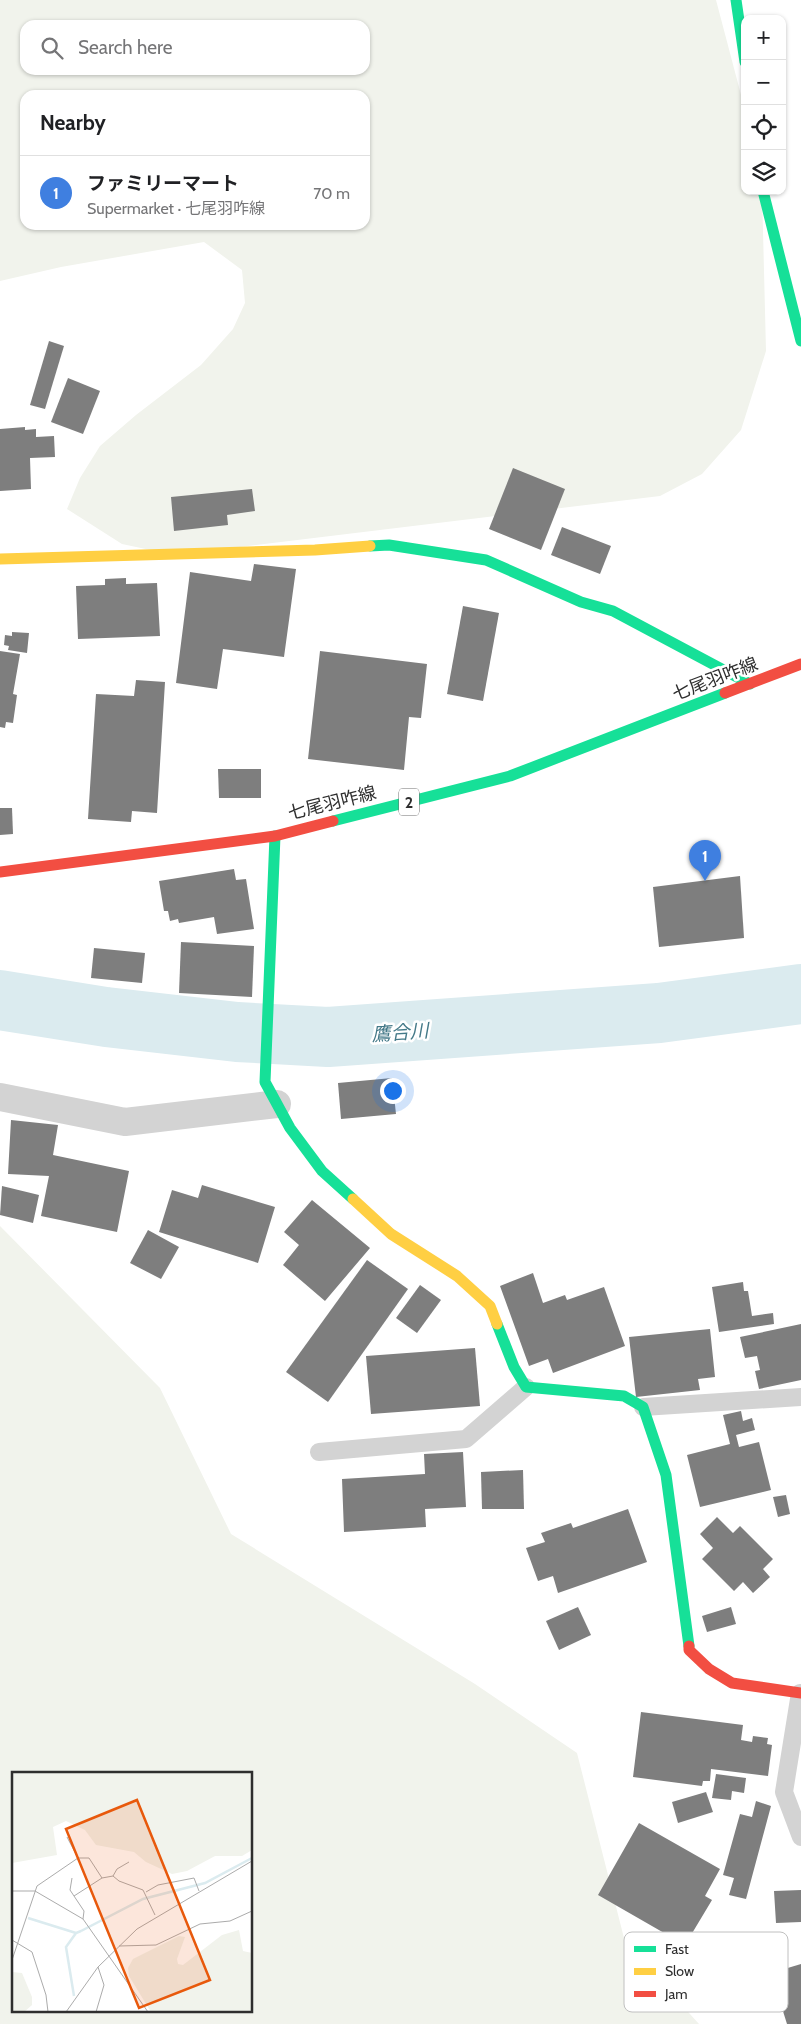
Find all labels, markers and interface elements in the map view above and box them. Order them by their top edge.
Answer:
map controls [741,15,786,195]
button: + [741,15,786,60]
search box [20,20,370,75]
icon: search [38,34,66,62]
text: Search here [78,36,172,59]
button: − [741,60,786,105]
button: locate [741,105,786,150]
text: Nearby [40,110,106,135]
button: layers [741,150,786,195]
text: ファミリーマート [87,172,239,195]
text: 1 [53,184,59,203]
text: 70 m [313,184,350,203]
text: Supermarket · 七尾羽咋線 [87,199,265,218]
street label: 七尾羽咋線 [669,653,761,705]
street label: 七尾羽咋線 [286,781,378,825]
road number: 2 [399,789,419,816]
pin: 1 [689,840,721,881]
water label: 鷹合川 [371,1019,431,1046]
your location [380,1078,406,1104]
inset map [12,1772,252,2012]
legend [624,1932,788,2012]
text: Fast [665,1940,689,1958]
text: Slow [665,1962,694,1980]
text: Jam [664,1985,687,2003]

